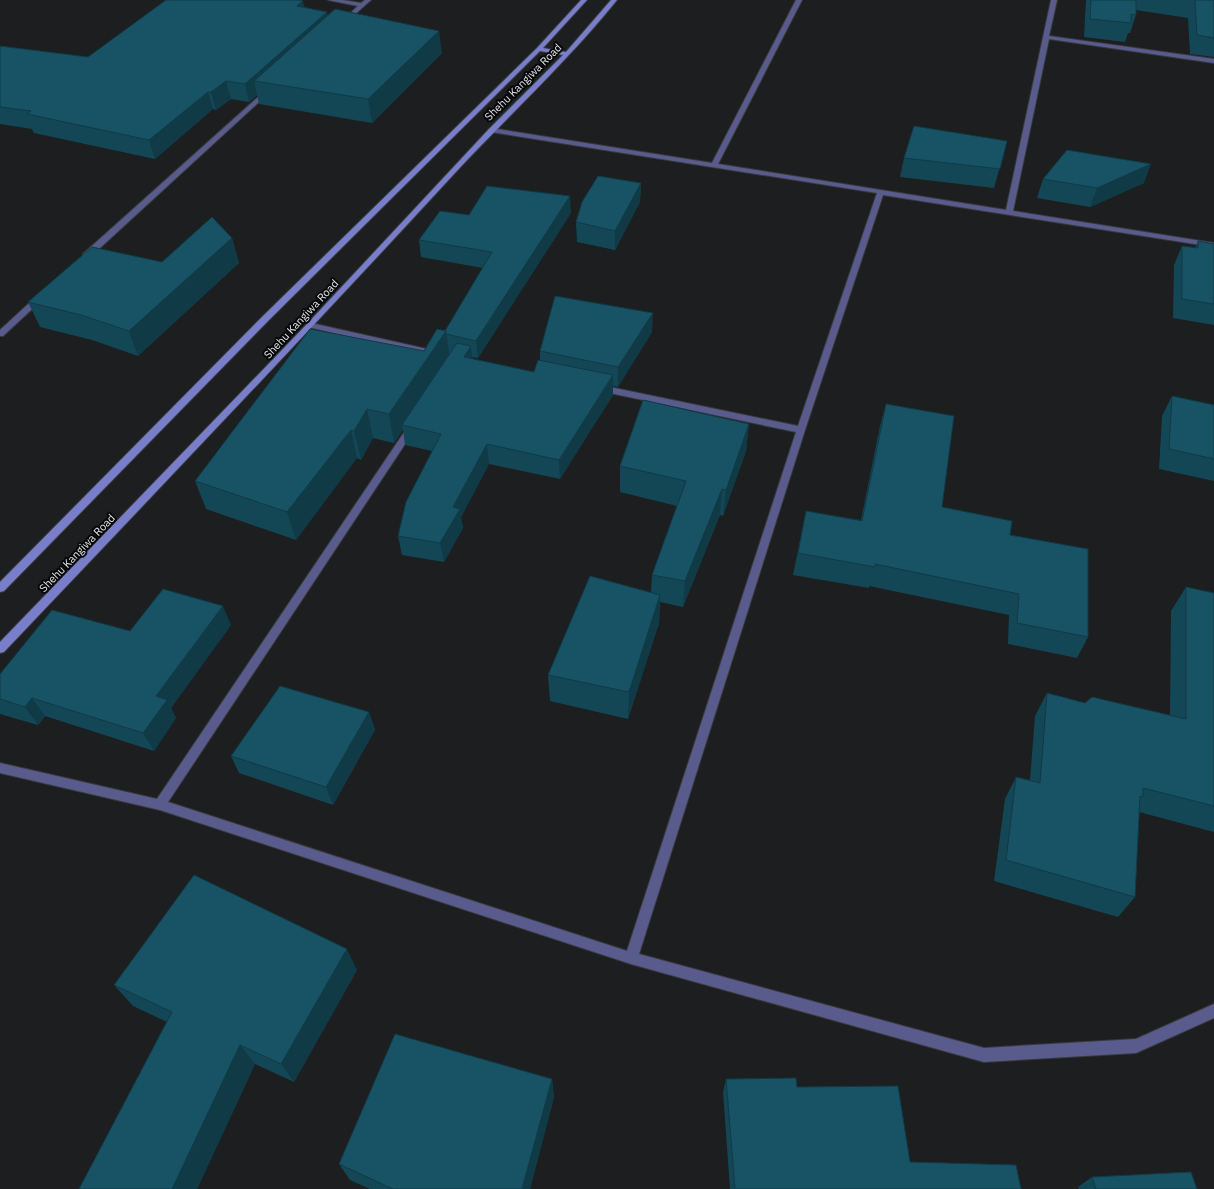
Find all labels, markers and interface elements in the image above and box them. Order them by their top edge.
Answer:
street label: Shehu Kangiwa Road [482,41,564,123]
street label: Shehu Kangiwa Road [261,276,341,362]
street label: Shehu Kangiwa Road [36,511,118,595]

